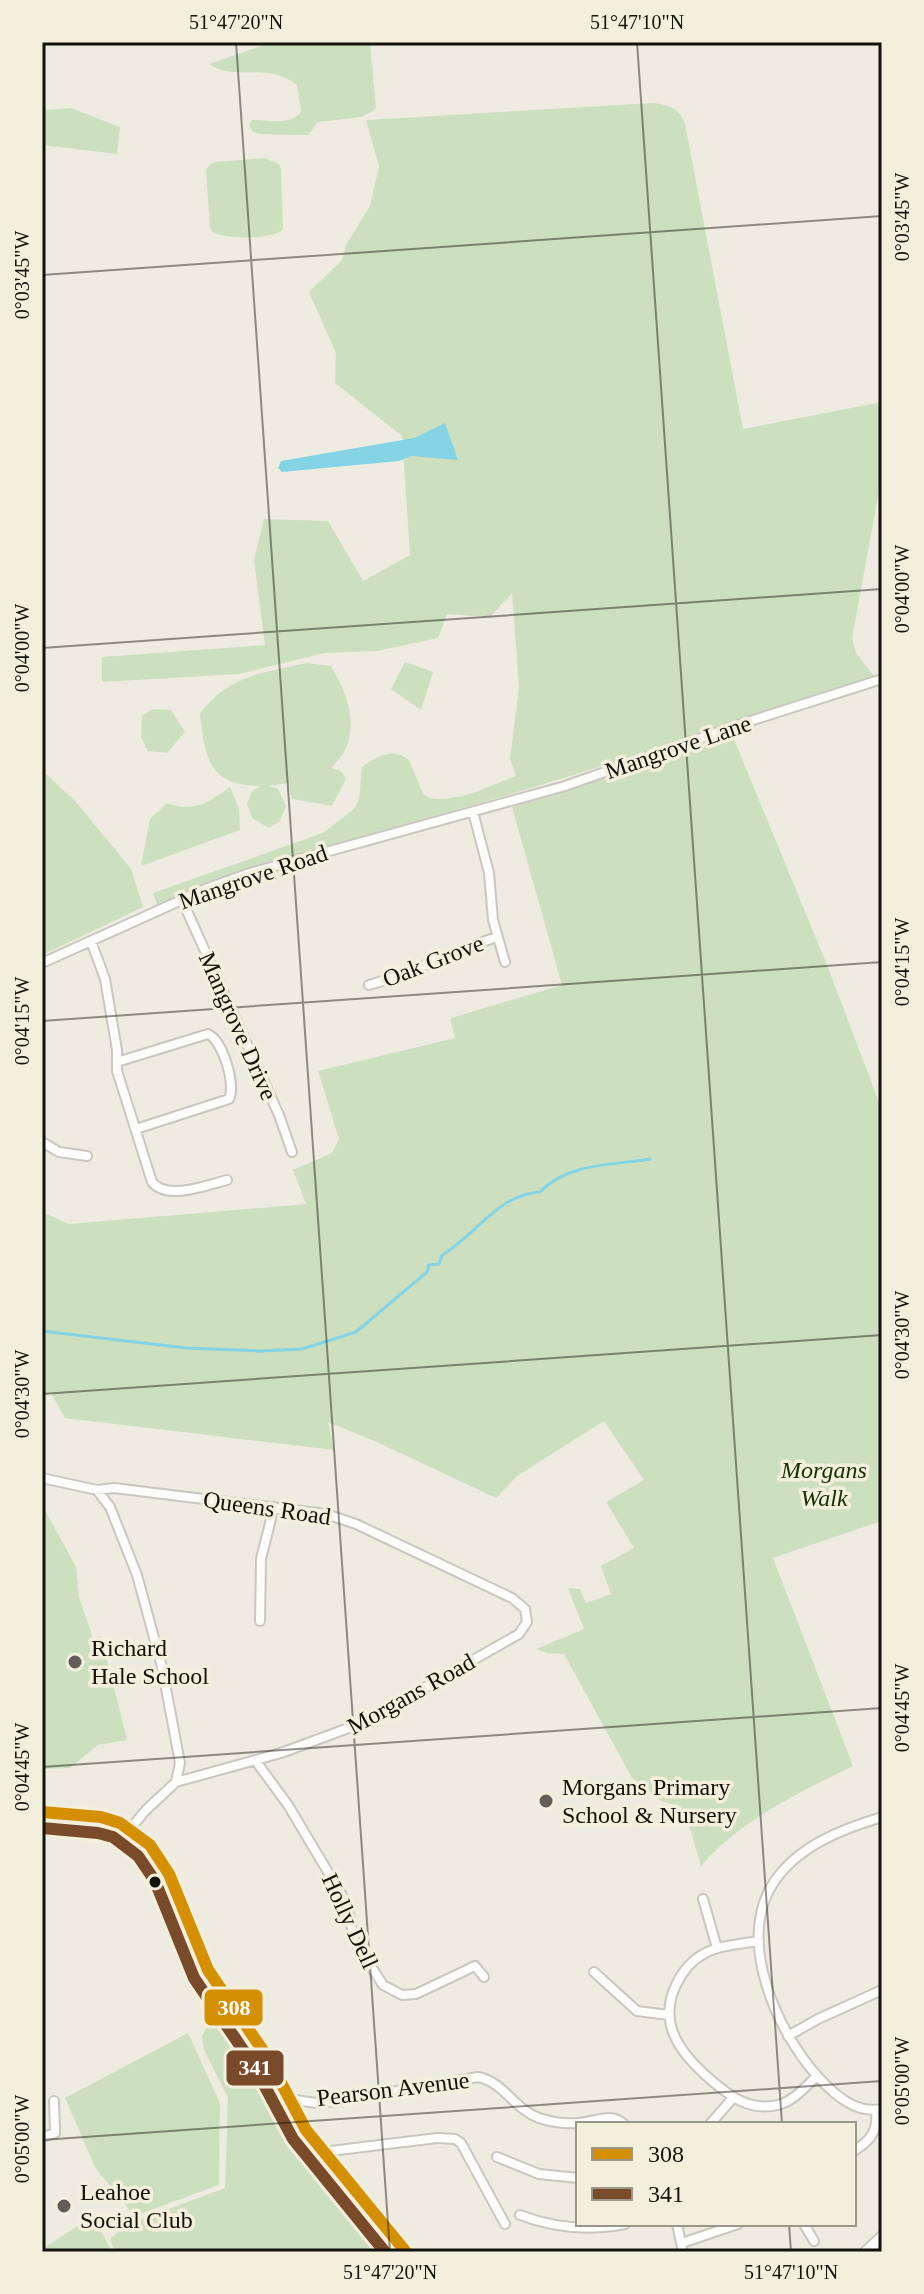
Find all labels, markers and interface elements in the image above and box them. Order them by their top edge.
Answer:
text: 51°47'20"N [189,11,283,33]
text: 51°47'10"N [590,11,684,33]
text: 0°03'45"W [891,173,913,261]
text: 0°03'45"W [11,231,33,319]
text: 0°04'00"W [891,545,913,633]
text: 0°04'00"W [11,604,33,692]
street label: Mangrove Lane [602,710,754,784]
street label: Mangrove Road [175,839,331,915]
text: 0°04'15"W [891,918,913,1006]
street label: Oak Grove [379,930,487,992]
street label: Mangrove Drive [194,948,282,1104]
text: 0°04'15"W [11,977,33,1065]
text: 0°04'30"W [891,1291,913,1379]
text: 0°04'30"W [11,1350,33,1438]
park label: Morgans Walk [780,1457,867,1511]
street label: Queens Road [201,1486,333,1530]
place label: Richard Hale School [91,1635,209,1689]
street label: Morgans Road [343,1648,479,1740]
marker: Richard Hale School [66,1653,84,1671]
text: 0°04'45"W [891,1664,913,1752]
text: 0°04'45"W [11,1723,33,1811]
place label: Morgans Primary School & Nursery [562,1774,737,1828]
marker: Morgans Primary School & Nursery [537,1792,555,1810]
street label: Holly Dell [317,1869,383,1973]
unlabelled marker [147,1874,163,1890]
line badge: 308 [203,1988,264,2027]
text: 308 [218,1995,251,2020]
text: 0°05'00"W [891,2037,913,2125]
line badge: 341 [225,2049,285,2087]
text: 341 [239,2055,272,2080]
street label: Pearson Avenue [315,2067,471,2111]
text: 0°05'00"W [11,2095,33,2183]
legend [576,2122,856,2226]
text: 308 [648,2141,684,2167]
place label: Leahoe Social Club [80,2179,193,2233]
text: 341 [648,2181,684,2207]
marker: Leahoe Social Club [55,2197,73,2215]
text: 51°47'20"N [343,2261,437,2283]
text: 51°47'10"N [744,2261,838,2283]

